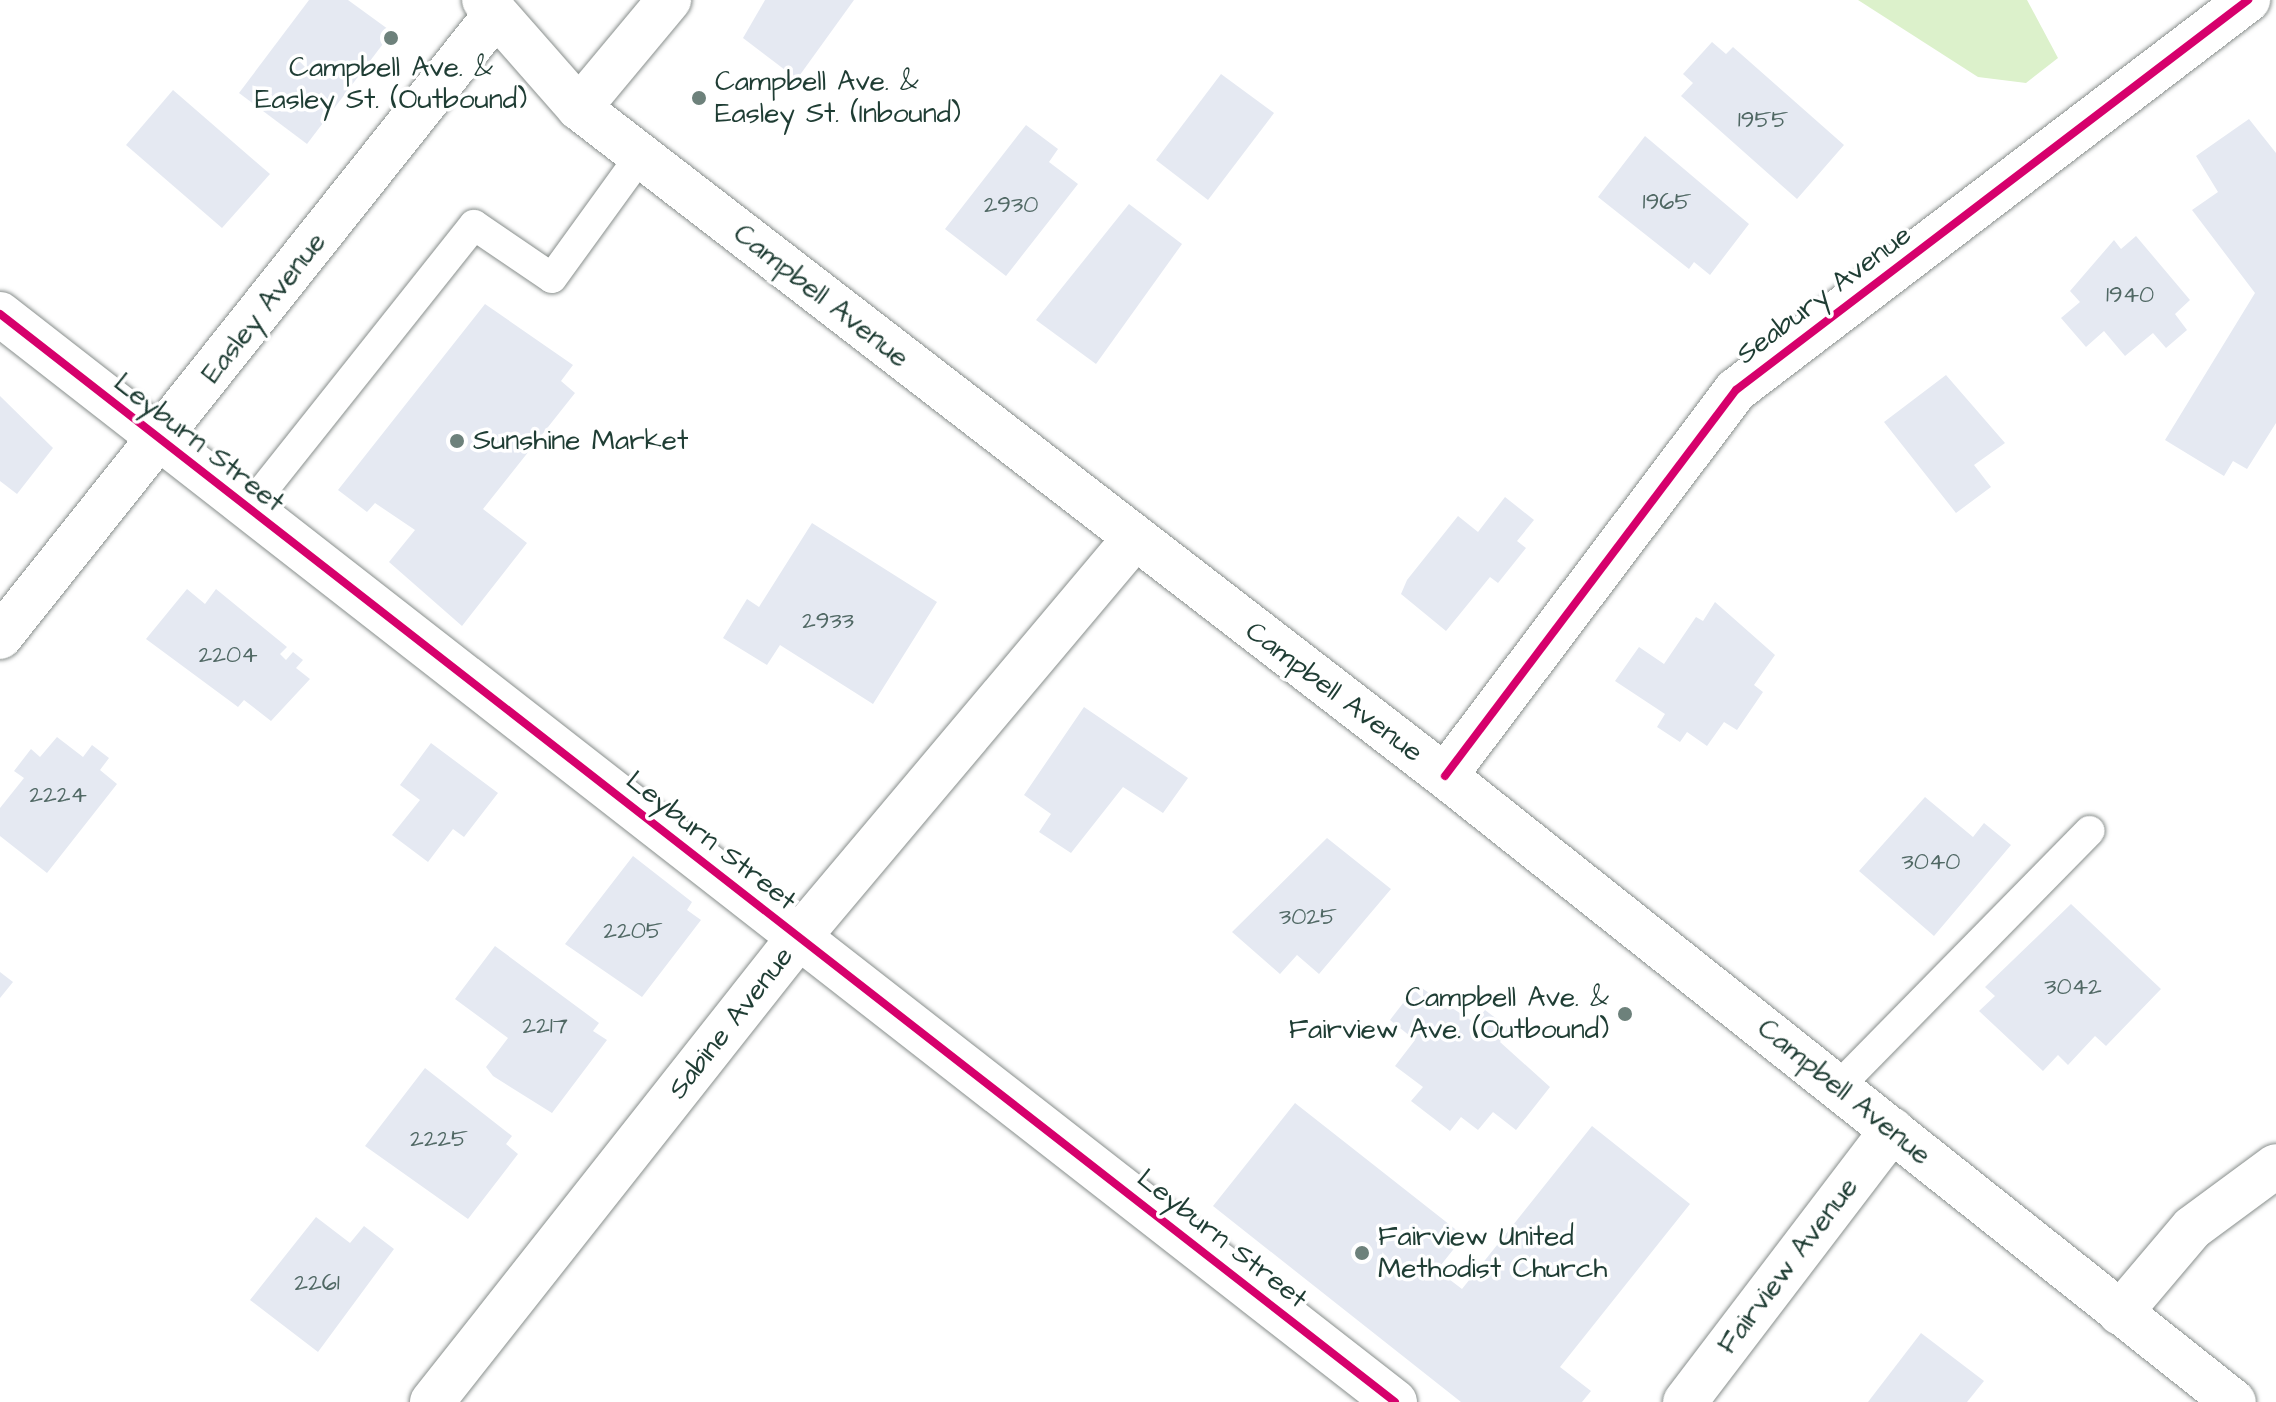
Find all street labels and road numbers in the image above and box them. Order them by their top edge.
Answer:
street label: Campbell Avenue [727,217,915,375]
street label: Seabury Avenue [1730,218,1918,372]
street label: Easley Avenue [195,226,333,390]
street label: Leyburn Street [107,366,291,520]
street label: Campbell Avenue [1239,614,1429,770]
street label: Leyburn Street [619,764,803,918]
street label: Sabine Avenue [661,940,801,1106]
street label: Campbell Avenue [1751,1012,1937,1172]
street label: Leyburn Street [1130,1162,1314,1316]
street label: Fairview Avenue [1711,1171,1865,1361]

